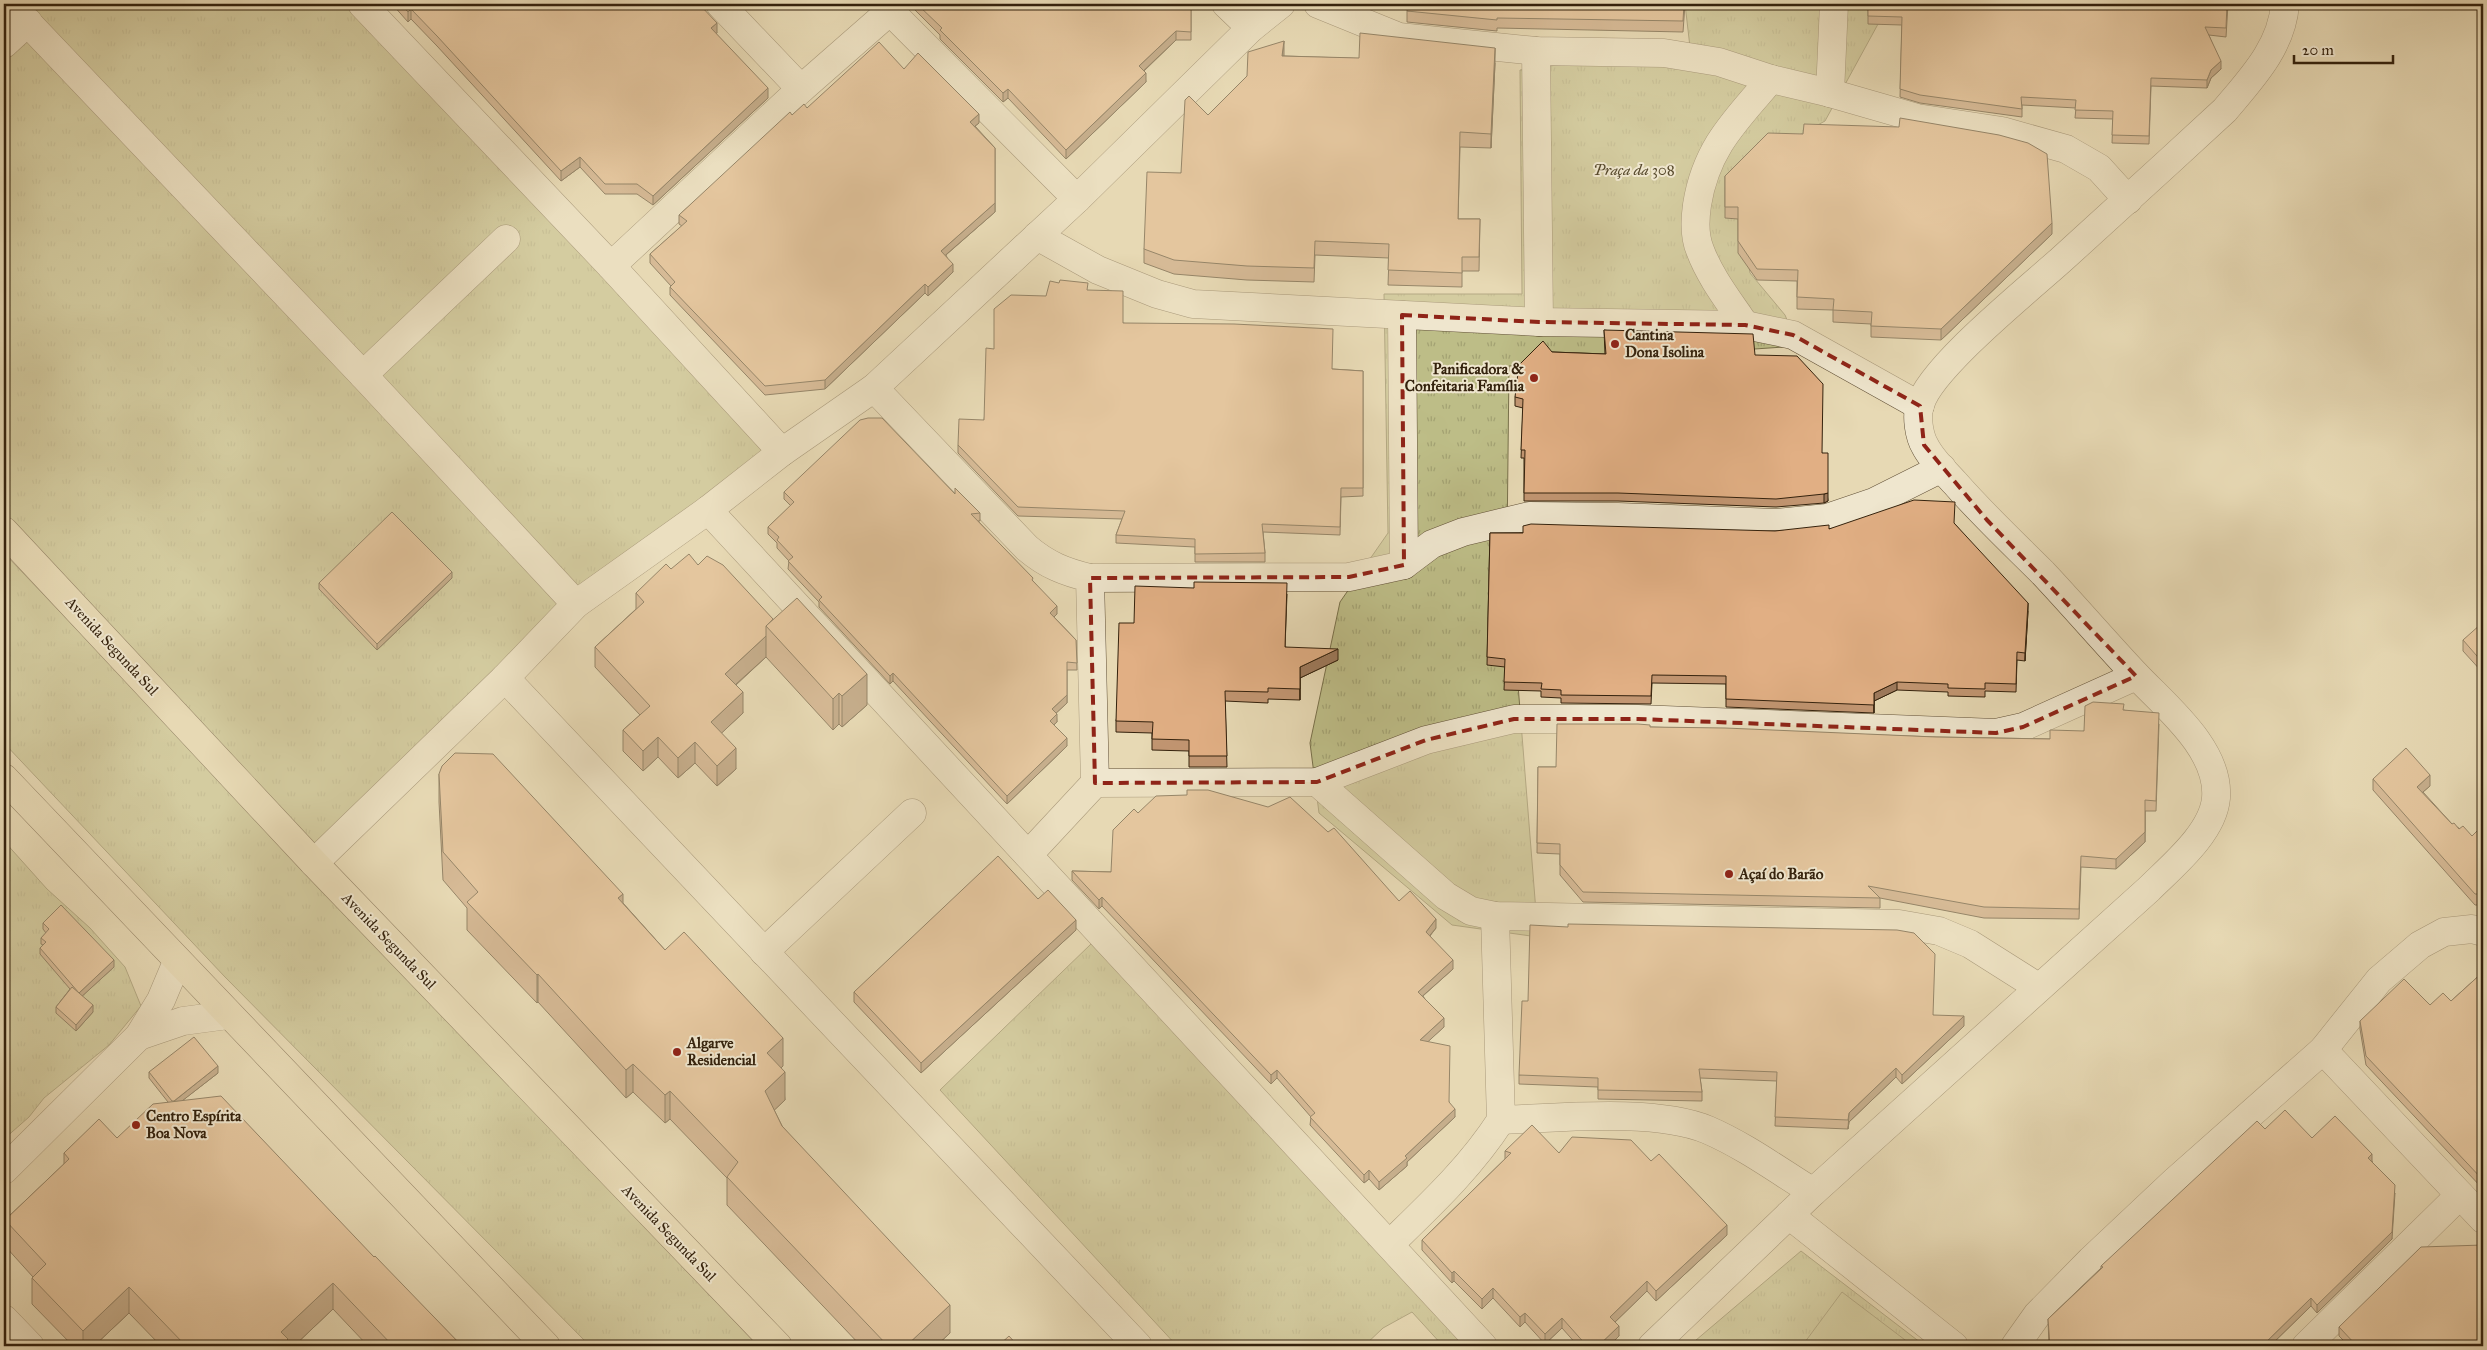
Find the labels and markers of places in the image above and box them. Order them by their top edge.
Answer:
place label: Cantina Dona Isolina [1625,326,1705,361]
marker: Cantina Dona Isolina [1609,338,1621,350]
place label: Panificadora & Confeitaria Família [1405,360,1525,395]
marker: Panificadora & Confeitaria Família [1528,372,1540,384]
place label: Açaí do Barão [1738,865,1824,884]
marker: Açaí do Barão [1723,868,1735,880]
place label: Algarve Residencial [686,1034,757,1069]
marker: Algarve Residencial [671,1046,683,1058]
place label: Centro Espírita Boa Nova [146,1107,242,1142]
marker: Centro Espírita Boa Nova [130,1119,142,1131]

